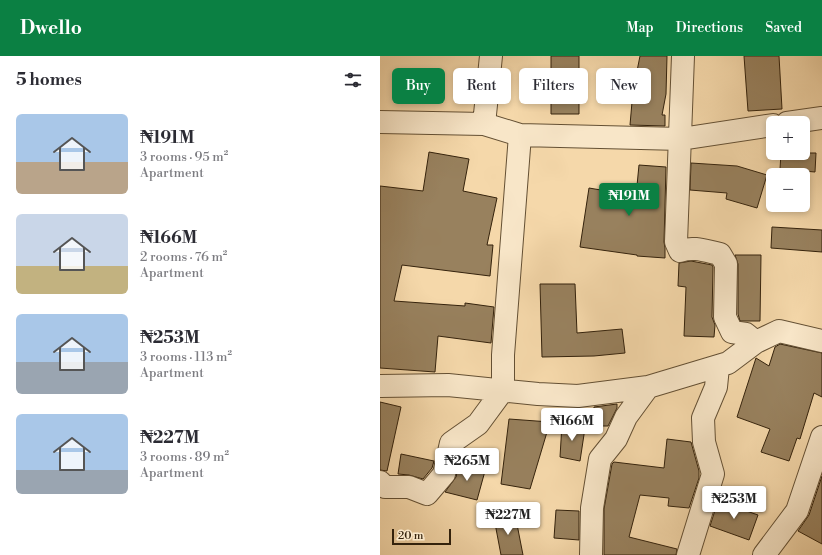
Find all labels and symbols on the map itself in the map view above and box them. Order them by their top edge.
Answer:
pin: ₦191M [601,183,657,217]
pin: ₦166M [544,408,600,442]
pin: ₦265M [439,448,495,482]
pin: ₦253M [706,486,762,520]
pin: ₦227M [480,502,536,536]
scale bar [392,527,451,546]

